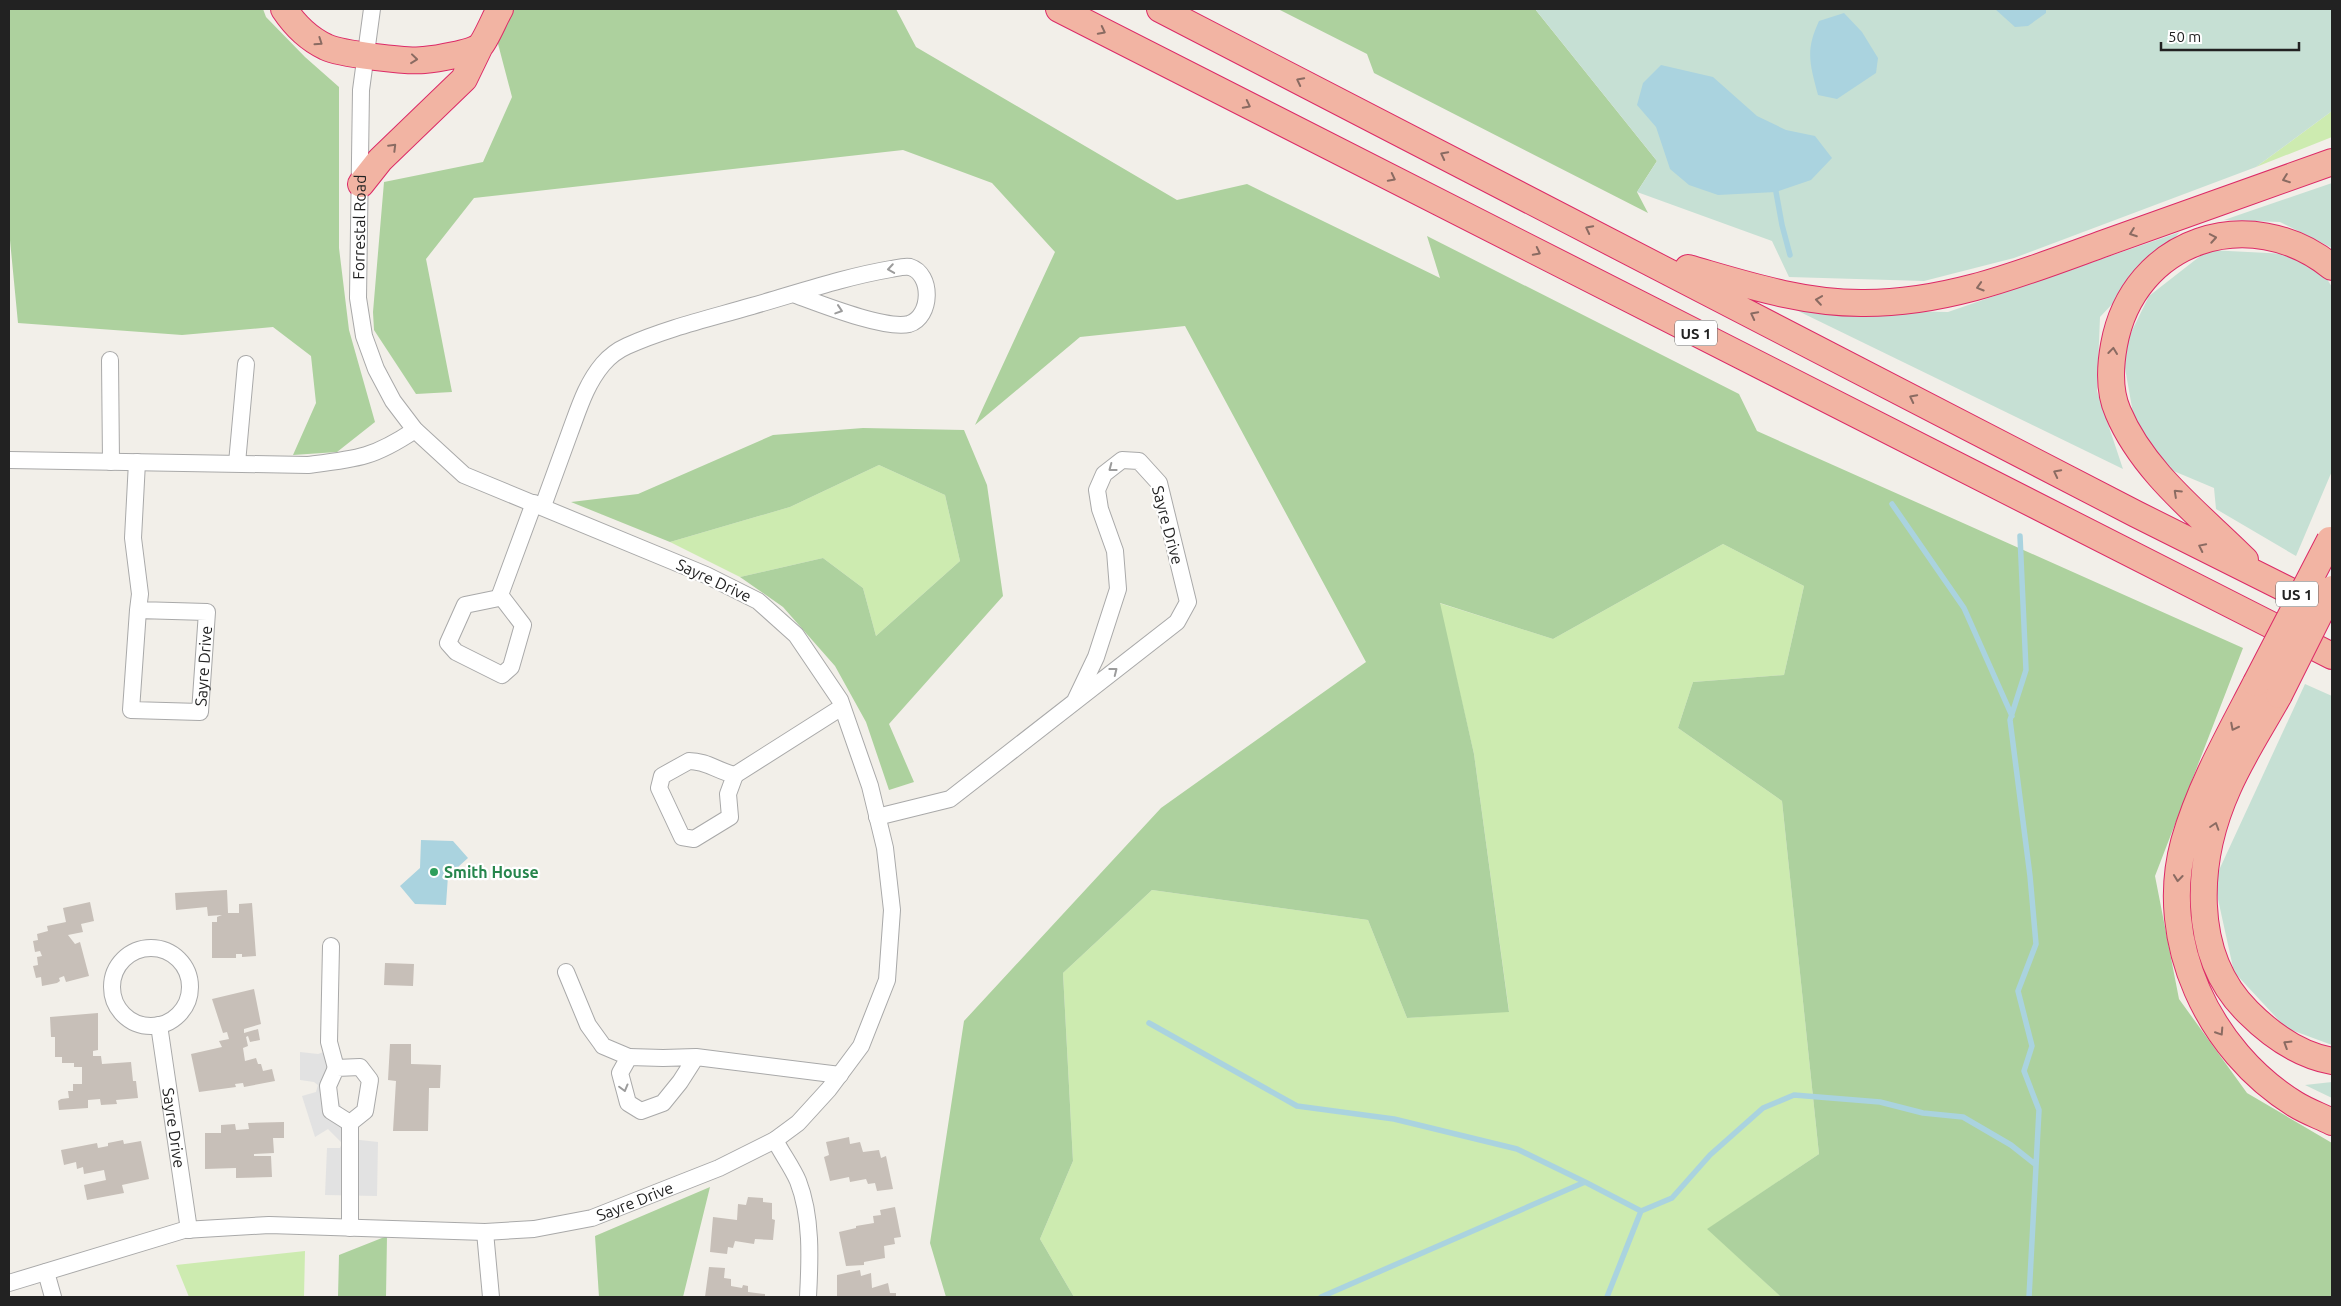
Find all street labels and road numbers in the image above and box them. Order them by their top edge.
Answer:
street label: Forrestal Road [349,175,369,280]
road number: US 1 [1675,320,1717,346]
street label: Sayre Drive [1149,484,1187,566]
street label: Sayre Drive [674,555,754,605]
road number: US 1 [2276,582,2318,606]
street label: Sayre Drive [191,625,215,707]
street label: Sayre Drive [159,1087,189,1169]
street label: Sayre Drive [594,1178,675,1224]

